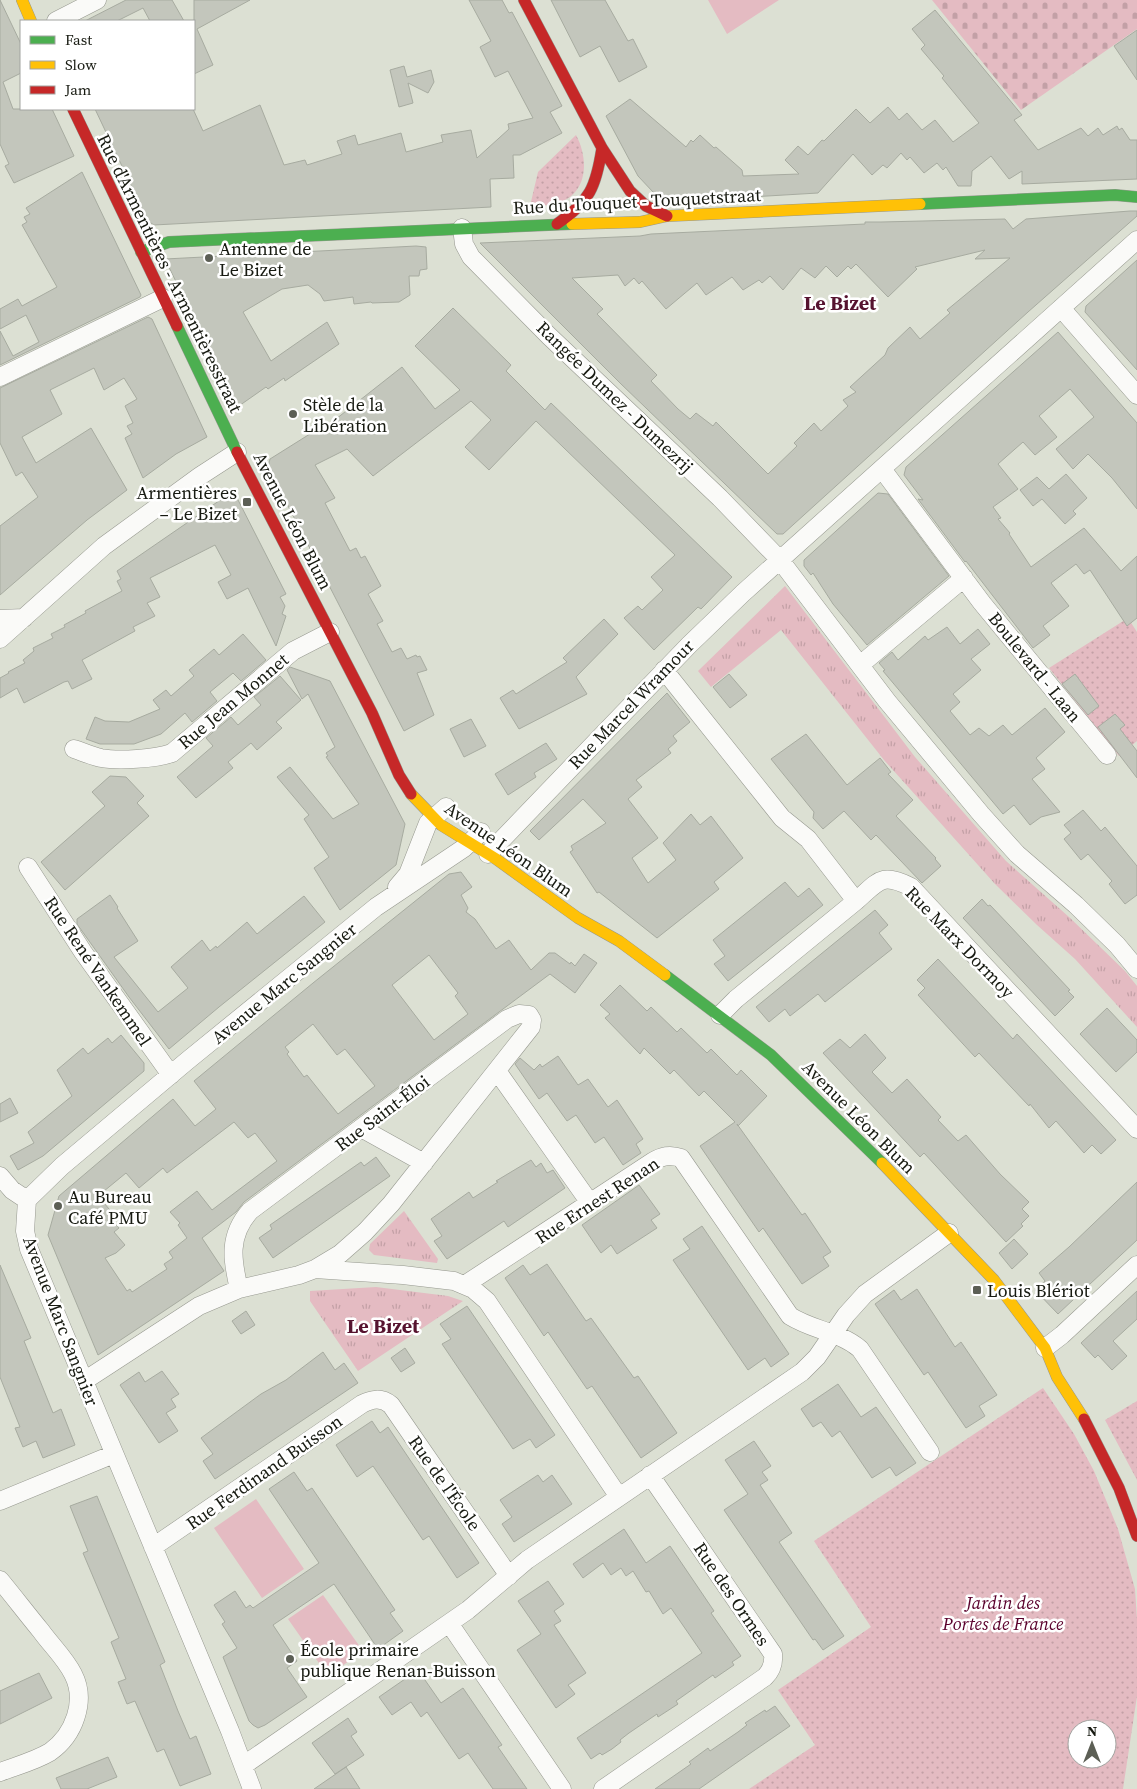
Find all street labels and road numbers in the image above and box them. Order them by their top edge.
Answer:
street label: Rue d'Armentières - Armentièresstraat [91,129,249,417]
street label: Rue du Touquet - Touquetstraat [512,182,762,220]
street label: Rangée Dumez - Dumezrij [531,315,699,479]
street label: Avenue Léon Blum [248,448,338,594]
street label: Boulevard - Laan [983,607,1087,727]
street label: Rue Marcel Wramour [563,633,700,774]
street label: Rue Jean Monnet [172,647,294,755]
street label: Avenue Léon Blum [440,795,578,903]
street label: Rue Marx Dormoy [900,881,1021,1004]
street label: Rue René Vankemmel [38,891,158,1051]
street label: Avenue Marc Sangnier [206,916,362,1049]
street label: Avenue Léon Blum [797,1055,921,1179]
street label: Rue Saint-Éloi [329,1069,435,1157]
street label: Rue Ernest Renan [530,1150,664,1249]
street label: Avenue Marc Sangnier [17,1232,105,1410]
street label: Rue Ferdinand Buisson [181,1408,347,1535]
street label: Rue de l'École [403,1430,487,1536]
street label: Rue des Ormes [688,1537,776,1651]

